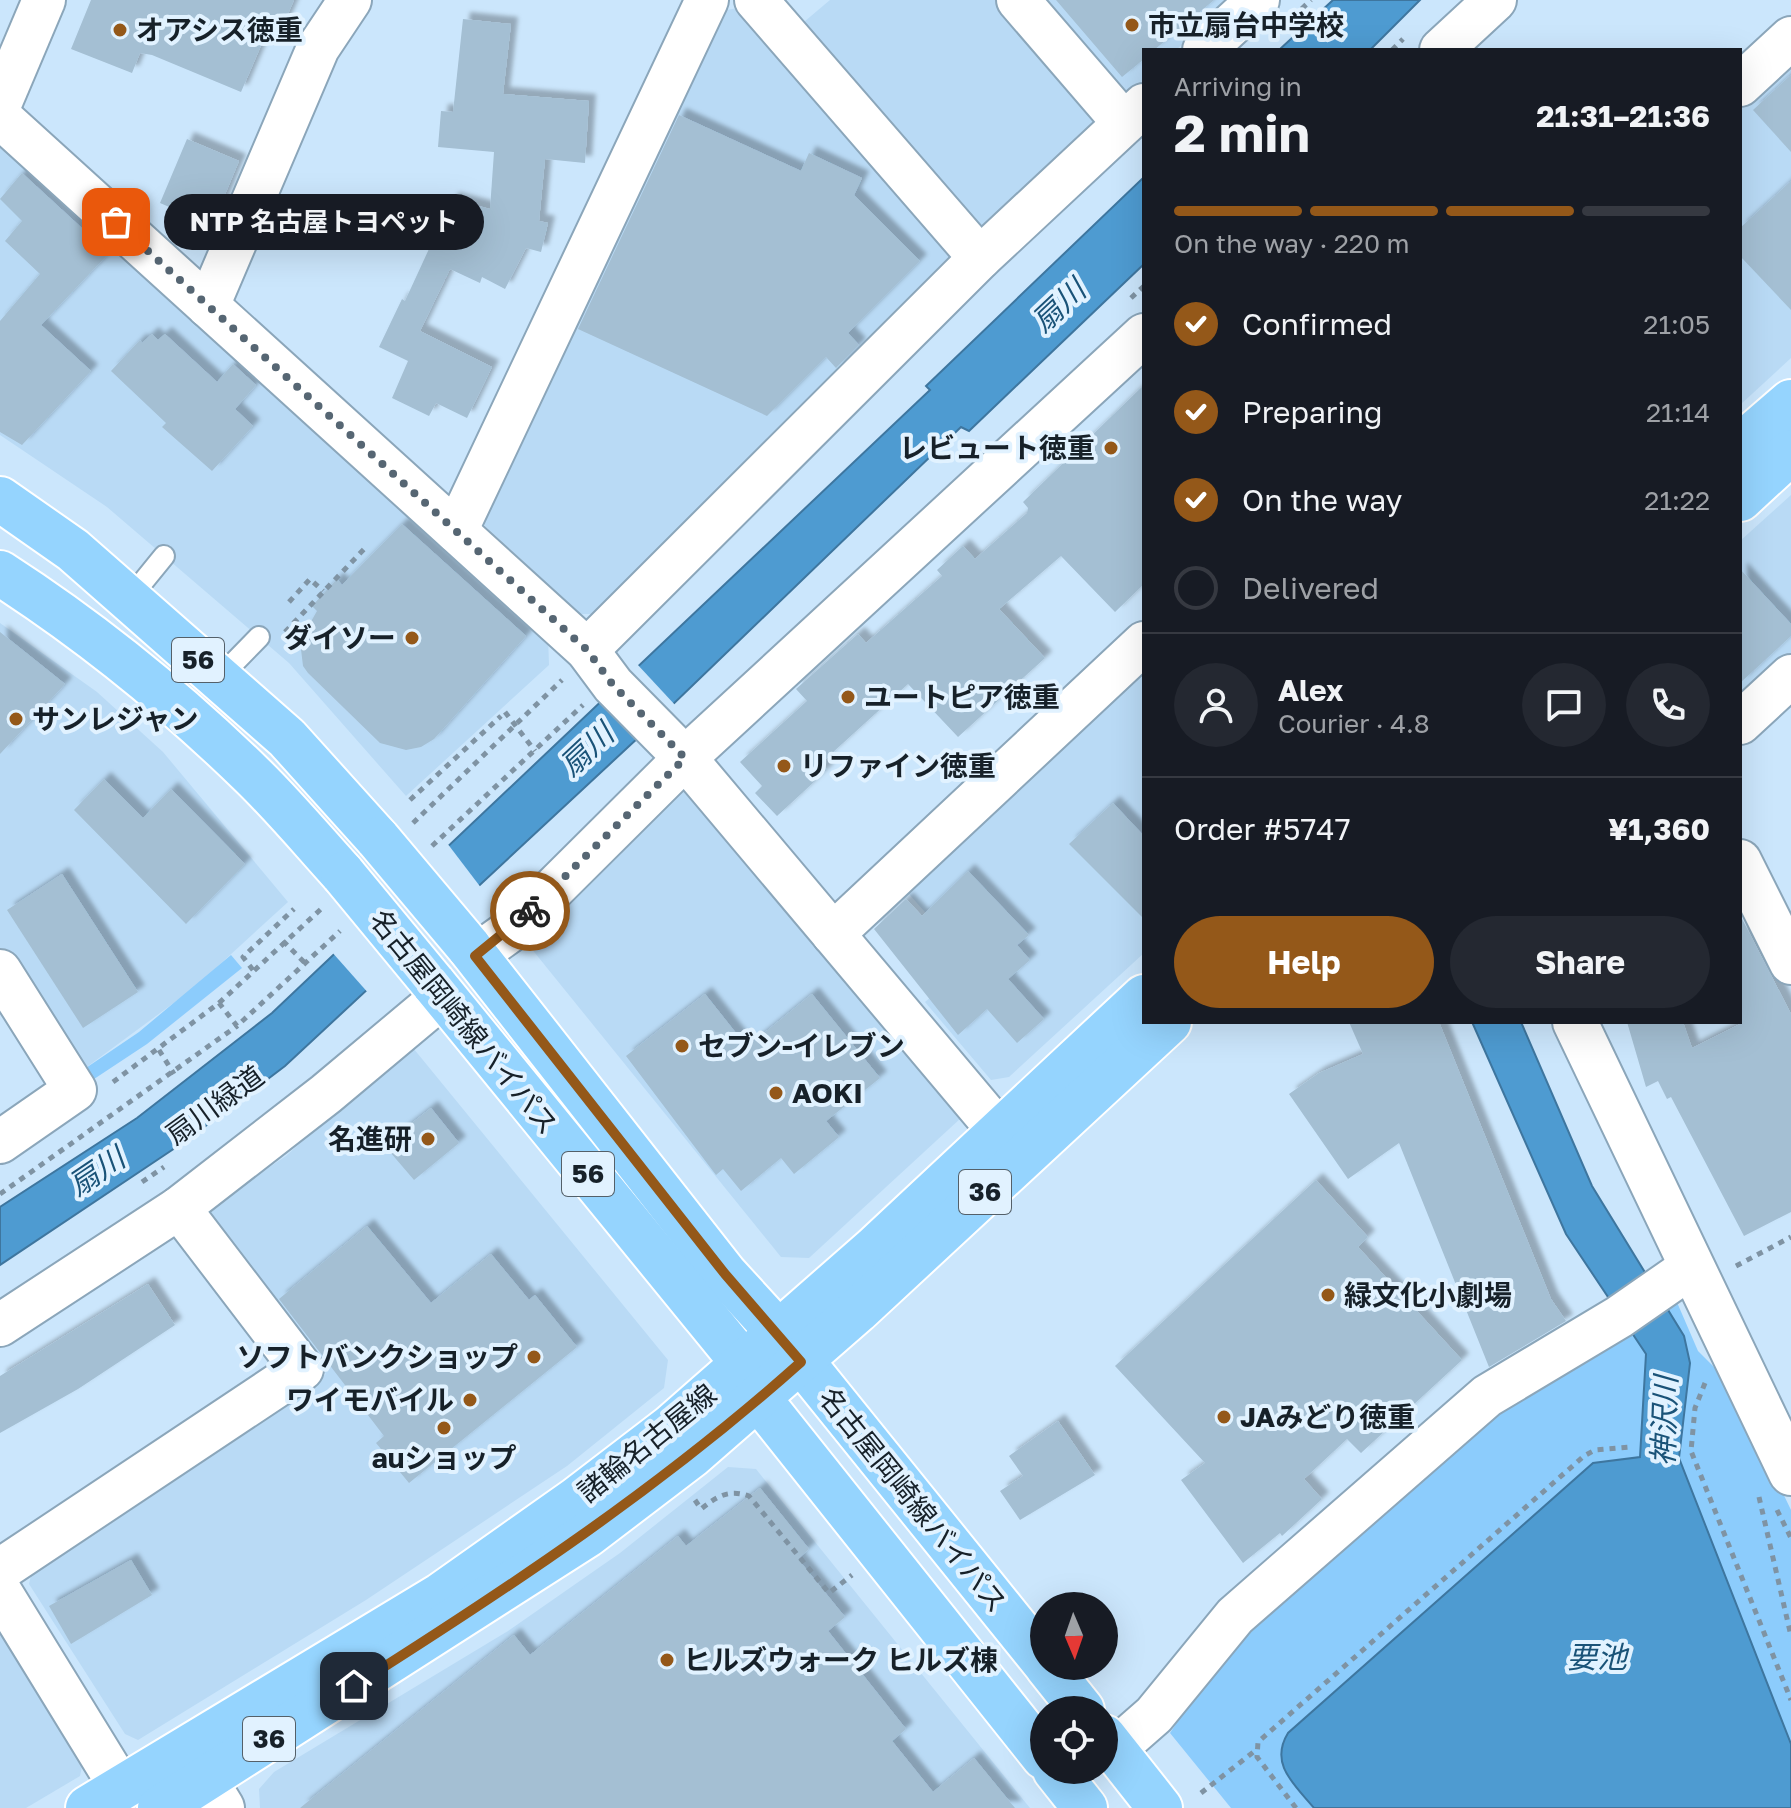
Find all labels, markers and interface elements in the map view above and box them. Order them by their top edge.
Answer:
place label: 市立扇台中学校 [1148,8,1344,41]
place label: オアシス徳重 [136,13,303,46]
marker: 市立扇台中学校 [1123,16,1141,34]
marker: オアシス徳重 [111,21,129,39]
text: Arriving in [1174,71,1302,102]
text: 21:31–21:36 [1536,98,1710,134]
text: 2 min [1174,101,1310,163]
pin [82,188,150,256]
callout: NTP 名古屋トヨペット [164,194,484,250]
icon: bag [94,200,138,244]
text: NTP 名古屋トヨペット [190,206,458,237]
text: On the way · 220 m [1174,228,1410,259]
water label: 扇川 [1024,270,1095,339]
icon: check [1174,302,1218,346]
text: Confirmed [1242,306,1392,342]
text: 21:05 [1643,309,1710,340]
icon: check [1174,390,1218,434]
text: Preparing [1242,394,1383,430]
text: 21:14 [1646,397,1710,428]
place label: レビュート徳重 [899,431,1095,464]
marker: レビュート徳重 [1102,439,1120,457]
icon: check [1174,478,1218,522]
text: On the way [1242,482,1402,518]
text: 21:22 [1644,485,1710,516]
text: Delivered [1242,570,1379,606]
place label: ダイソー [284,621,396,654]
marker: ダイソー [403,629,421,647]
road number: 56 [172,638,224,682]
button: person [1174,663,1258,747]
button: chat [1522,663,1606,747]
button: phone [1626,663,1710,747]
text: Alex [1278,672,1343,708]
place label: ユートピア徳重 [864,680,1060,713]
marker: ユートピア徳重 [839,688,857,706]
place label: サンレジャン [32,702,199,735]
text: Courier · 4.8 [1278,708,1430,739]
marker: サンレジャン [7,710,25,728]
water label: 扇川 [552,714,623,783]
place label: リファイン徳重 [800,749,996,782]
marker: リファイン徳重 [775,757,793,775]
text: Order #5747 [1174,811,1351,847]
text: ¥1,360 [1608,811,1710,847]
courier [490,871,570,951]
icon: bike [508,889,552,933]
street label: 名古屋岡崎線バイパス [364,903,565,1141]
button: Help [1174,916,1434,1008]
button: Share [1450,916,1710,1008]
place label: セブン-イレブン [698,1029,905,1062]
marker: セブン-イレブン [673,1037,691,1055]
street label: 扇川緑道 [160,1058,270,1151]
place label: AOKI [792,1076,863,1109]
marker: AOKI [767,1084,785,1102]
place label: 名進研 [328,1122,412,1155]
marker: 名進研 [419,1130,437,1148]
water label: 扇川 [62,1138,134,1203]
road number: 56 [562,1152,614,1196]
road number: 36 [959,1170,1011,1214]
place label: 緑文化小劇場 [1344,1278,1512,1311]
marker: 緑文化小劇場 [1319,1286,1337,1304]
place label: ソフトバンクショップ [237,1340,518,1373]
marker: ソフトバンクショップ [525,1348,543,1366]
water label: 神沢川 [1644,1372,1684,1467]
street label: 諸輪名古屋線 [571,1377,722,1508]
street label: 名古屋岡崎線バイパス [813,1381,1014,1619]
place label: ワイモバイル [286,1383,454,1416]
marker: ワイモバイル [461,1391,479,1409]
place label: JAみどり徳重 [1240,1400,1415,1433]
marker: JAみどり徳重 [1215,1408,1233,1426]
marker: auショップ [435,1419,453,1437]
place label: auショップ [372,1441,516,1474]
north arrow [1030,1592,1118,1680]
map controls [1030,1592,1118,1784]
water label: 要池 [1567,1639,1630,1675]
place label: ヒルズウォーク ヒルズ棟 [683,1643,998,1676]
marker: ヒルズウォーク ヒルズ棟 [658,1651,676,1669]
pin [320,1652,388,1720]
icon: home [332,1664,376,1708]
button: locate [1030,1696,1118,1784]
road number: 36 [243,1717,295,1761]

